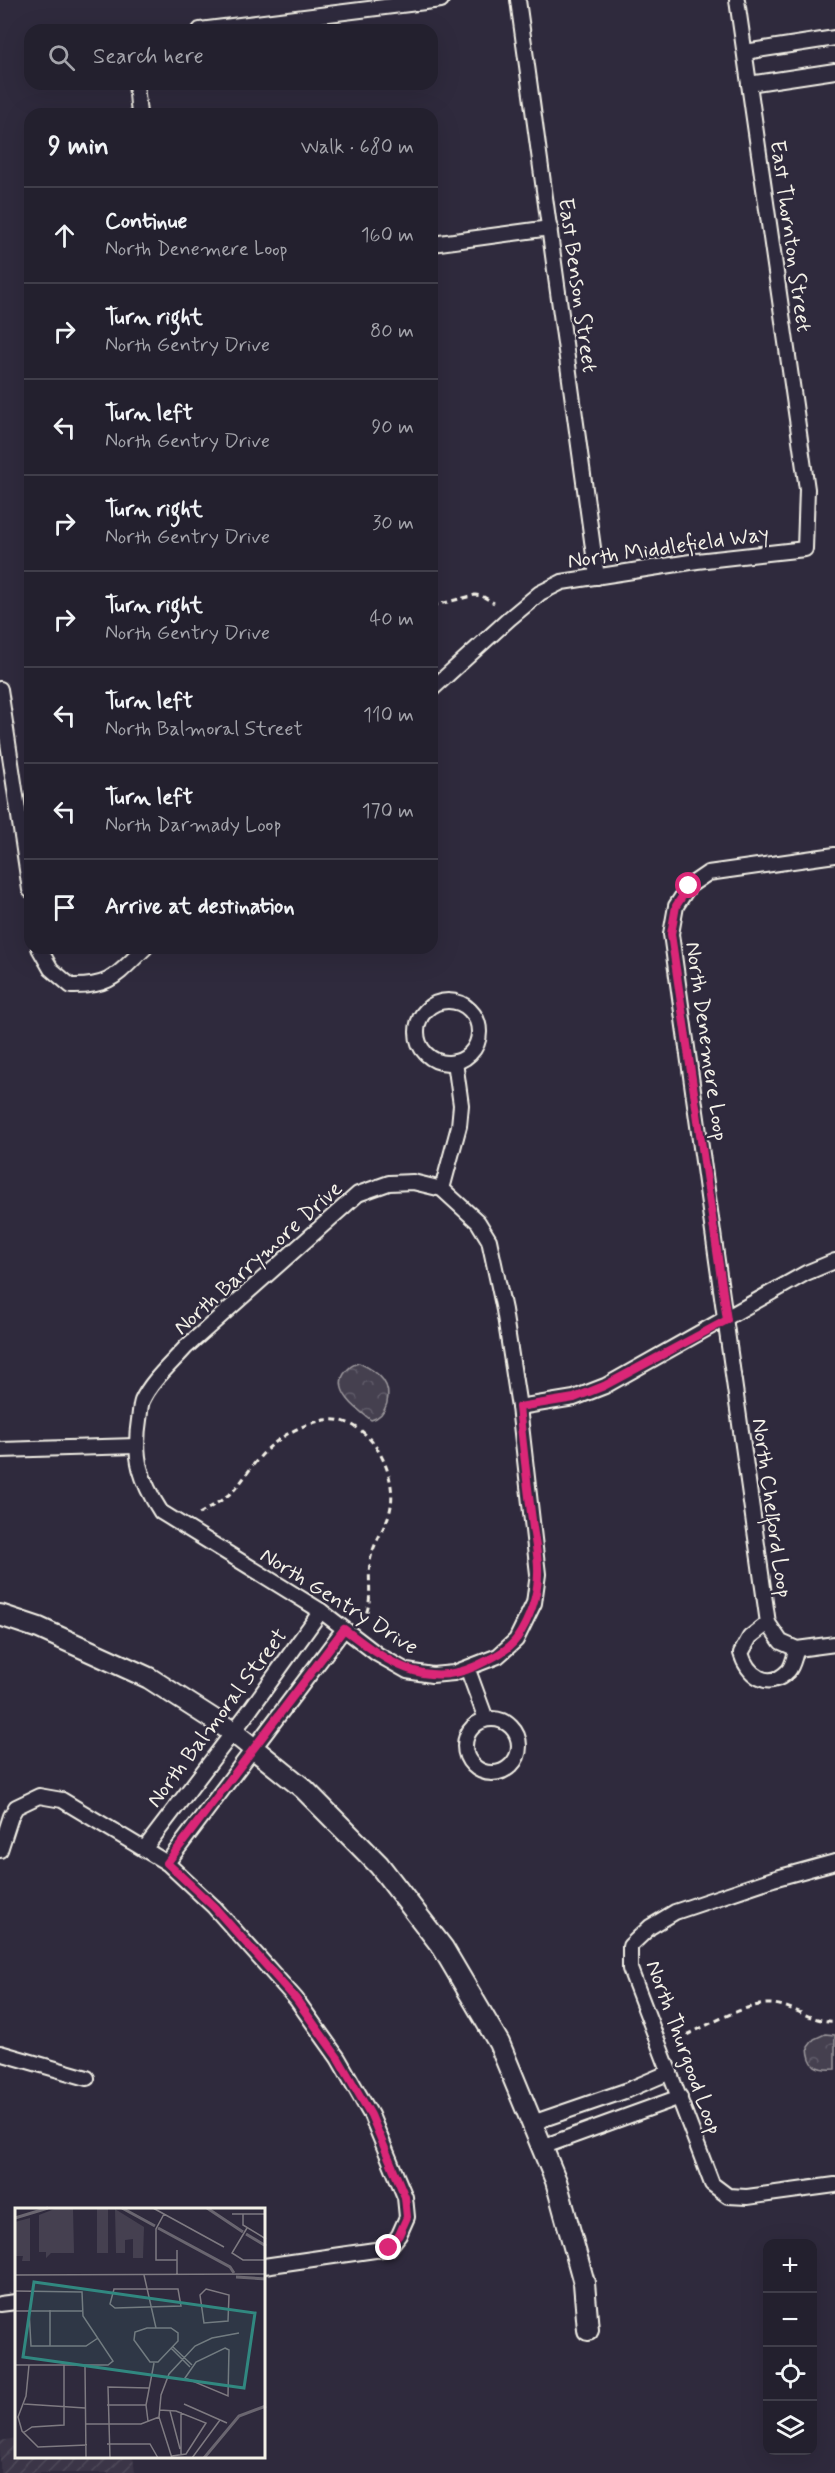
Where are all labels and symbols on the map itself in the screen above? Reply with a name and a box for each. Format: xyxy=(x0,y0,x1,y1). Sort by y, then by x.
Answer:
street label: East Thornton Street xyxy=(763,139,817,334)
street label: East Benson Street xyxy=(551,196,603,374)
street label: North Middlefield Way xyxy=(566,520,771,576)
route start xyxy=(675,872,701,898)
street label: North Denemere Loop xyxy=(678,940,734,1143)
street label: North Barrymore Drive xyxy=(168,1175,349,1342)
street label: North Chelford Loop xyxy=(743,1417,797,1600)
street label: North Gentry Drive xyxy=(255,1542,423,1662)
street label: North Balmoral Street xyxy=(141,1623,294,1814)
street label: North Thurgood Loop xyxy=(638,1957,728,2139)
inset map xyxy=(15,2208,266,2458)
route end xyxy=(375,2234,401,2260)

